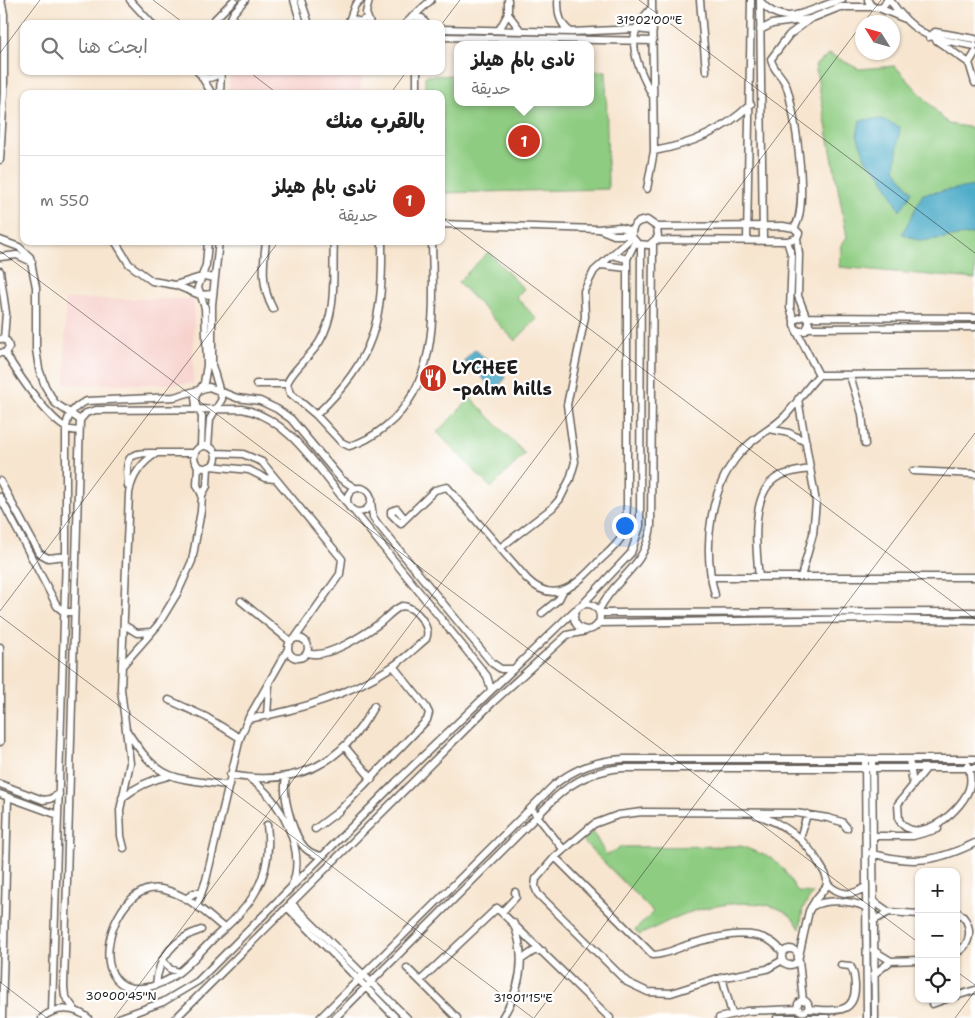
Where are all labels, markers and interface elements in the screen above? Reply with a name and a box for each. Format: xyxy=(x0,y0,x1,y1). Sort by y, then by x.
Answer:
text: 31°02'00"E xyxy=(616,12,682,28)
north arrow xyxy=(855,15,900,60)
search box xyxy=(20,20,445,75)
icon: search xyxy=(38,34,66,62)
text: ابحث هنا xyxy=(78,34,148,59)
popup xyxy=(454,41,594,106)
text: نادى بالم هيلز xyxy=(471,47,577,72)
text: حديقة xyxy=(471,78,511,99)
text: بالقرب منك xyxy=(326,107,425,135)
pin: 1 xyxy=(508,122,540,160)
text: نادى بالم هيلز xyxy=(273,174,378,199)
text: 550 m xyxy=(40,190,89,211)
text: 1 xyxy=(405,190,413,211)
text: حديقة xyxy=(339,205,378,226)
place label: LYCHEE -palm hills xyxy=(452,356,552,401)
restaurant icon: LYCHEE -palm hills xyxy=(418,363,448,393)
your location xyxy=(612,513,638,539)
map controls xyxy=(915,868,960,1003)
button: + xyxy=(915,868,960,913)
button: − xyxy=(915,913,960,958)
button: locate xyxy=(915,958,960,1003)
text: 30°00'45"N xyxy=(85,988,157,1004)
text: 31°01'15"E xyxy=(493,990,553,1006)

